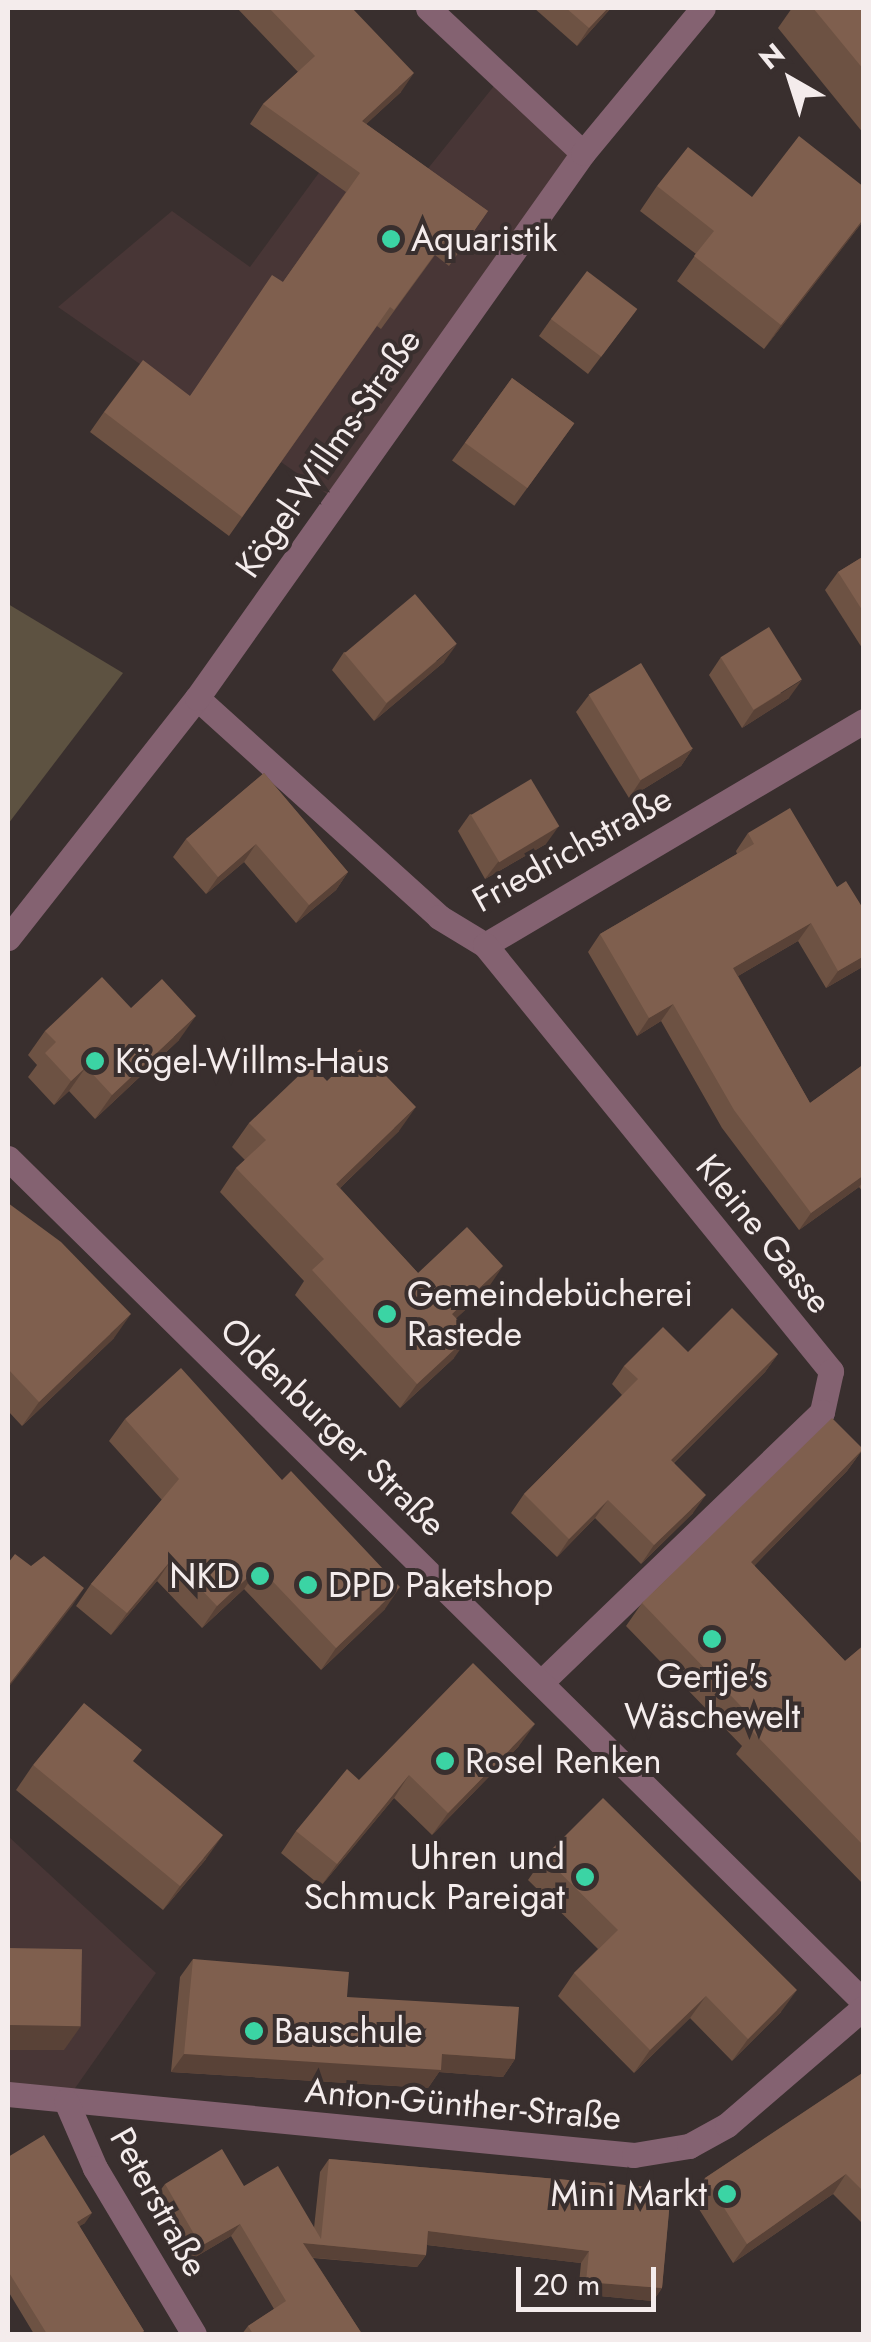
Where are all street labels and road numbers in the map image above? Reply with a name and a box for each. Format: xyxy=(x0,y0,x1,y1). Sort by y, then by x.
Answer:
street label: Kögel-Willms-Straße xyxy=(226,321,430,585)
street label: Friedrichstraße xyxy=(465,777,679,921)
street label: Kleine Gasse xyxy=(687,1146,841,1322)
street label: Oldenburger Straße xyxy=(212,1309,454,1545)
street label: Anton-Günther-Straße xyxy=(303,2069,623,2139)
street label: Peterstraße xyxy=(101,2120,217,2284)

